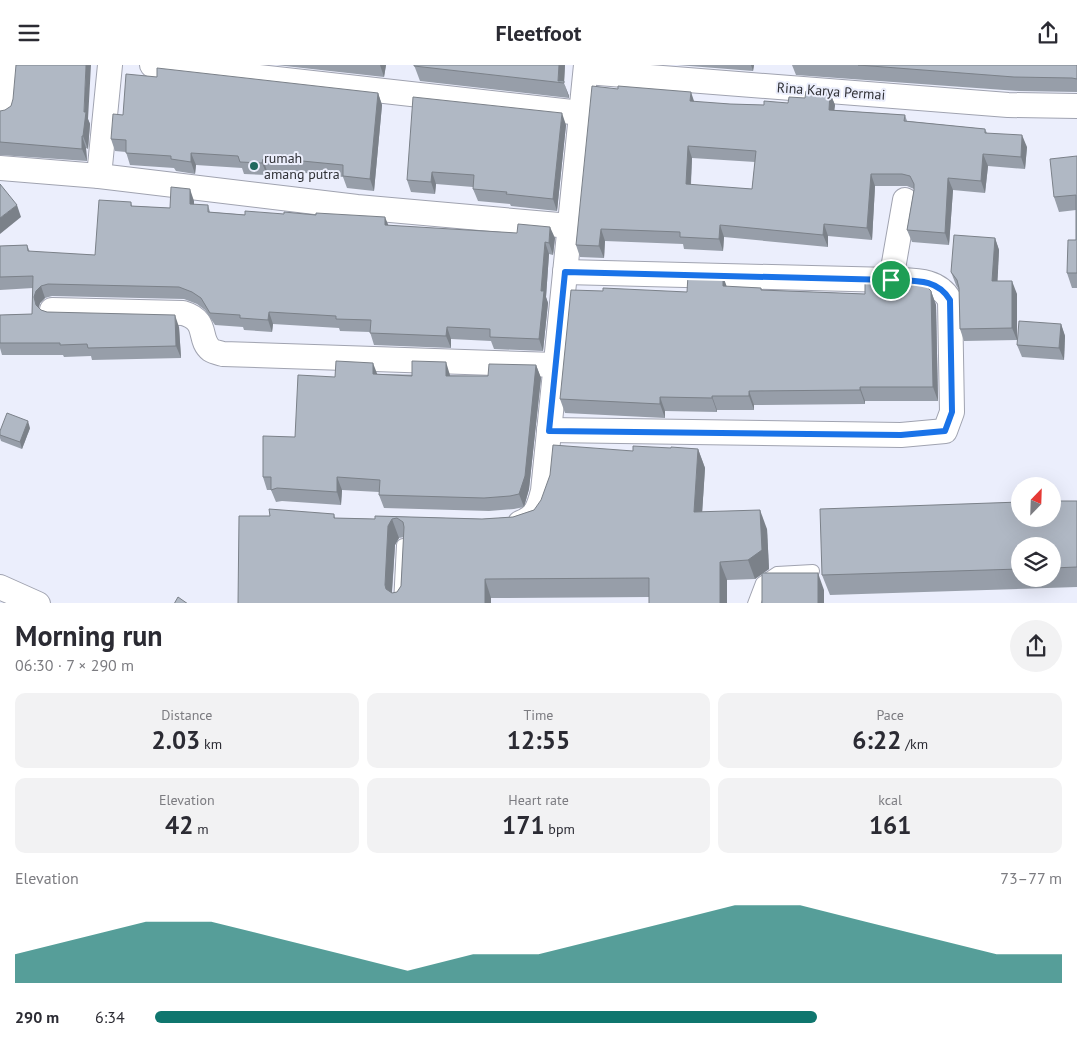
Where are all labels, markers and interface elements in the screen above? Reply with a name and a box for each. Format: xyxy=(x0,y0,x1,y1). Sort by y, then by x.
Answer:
icon: menu xyxy=(15,19,43,47)
text: Fleetfoot xyxy=(496,19,581,47)
icon: share xyxy=(1034,19,1062,47)
street label: Rina Karya Permai xyxy=(776,78,886,104)
place label: rumah amang putra xyxy=(264,149,340,183)
marker: rumah amang putra xyxy=(248,160,260,172)
pin xyxy=(870,259,912,301)
icon: arrive xyxy=(877,266,905,294)
north arrow xyxy=(1011,477,1061,527)
map controls xyxy=(1011,477,1061,587)
button: layers xyxy=(1011,537,1061,587)
text: Morning run xyxy=(15,617,163,654)
button: share xyxy=(1010,620,1062,672)
text: 06:30 · 7 × 290 m xyxy=(15,655,134,675)
text: Distance xyxy=(161,706,212,724)
text: Time xyxy=(523,706,554,724)
text: Pace xyxy=(876,706,904,724)
text: 2.03 xyxy=(152,724,200,756)
text: 12:55 xyxy=(507,724,570,756)
text: 6:22 xyxy=(852,724,901,756)
text: km xyxy=(200,735,222,753)
text: /km xyxy=(901,735,928,753)
text: Elevation xyxy=(159,791,215,809)
text: Heart rate xyxy=(508,791,569,809)
text: kcal xyxy=(878,791,902,809)
text: 42 xyxy=(165,809,193,841)
text: 171 xyxy=(502,809,545,841)
text: 161 xyxy=(869,809,911,841)
text: m xyxy=(193,820,209,838)
text: bpm xyxy=(545,820,575,838)
text: Elevation xyxy=(15,868,79,888)
text: 73–77 m xyxy=(1000,868,1062,888)
text: 290 m xyxy=(15,1007,59,1027)
text: 6:34 xyxy=(95,1007,125,1027)

